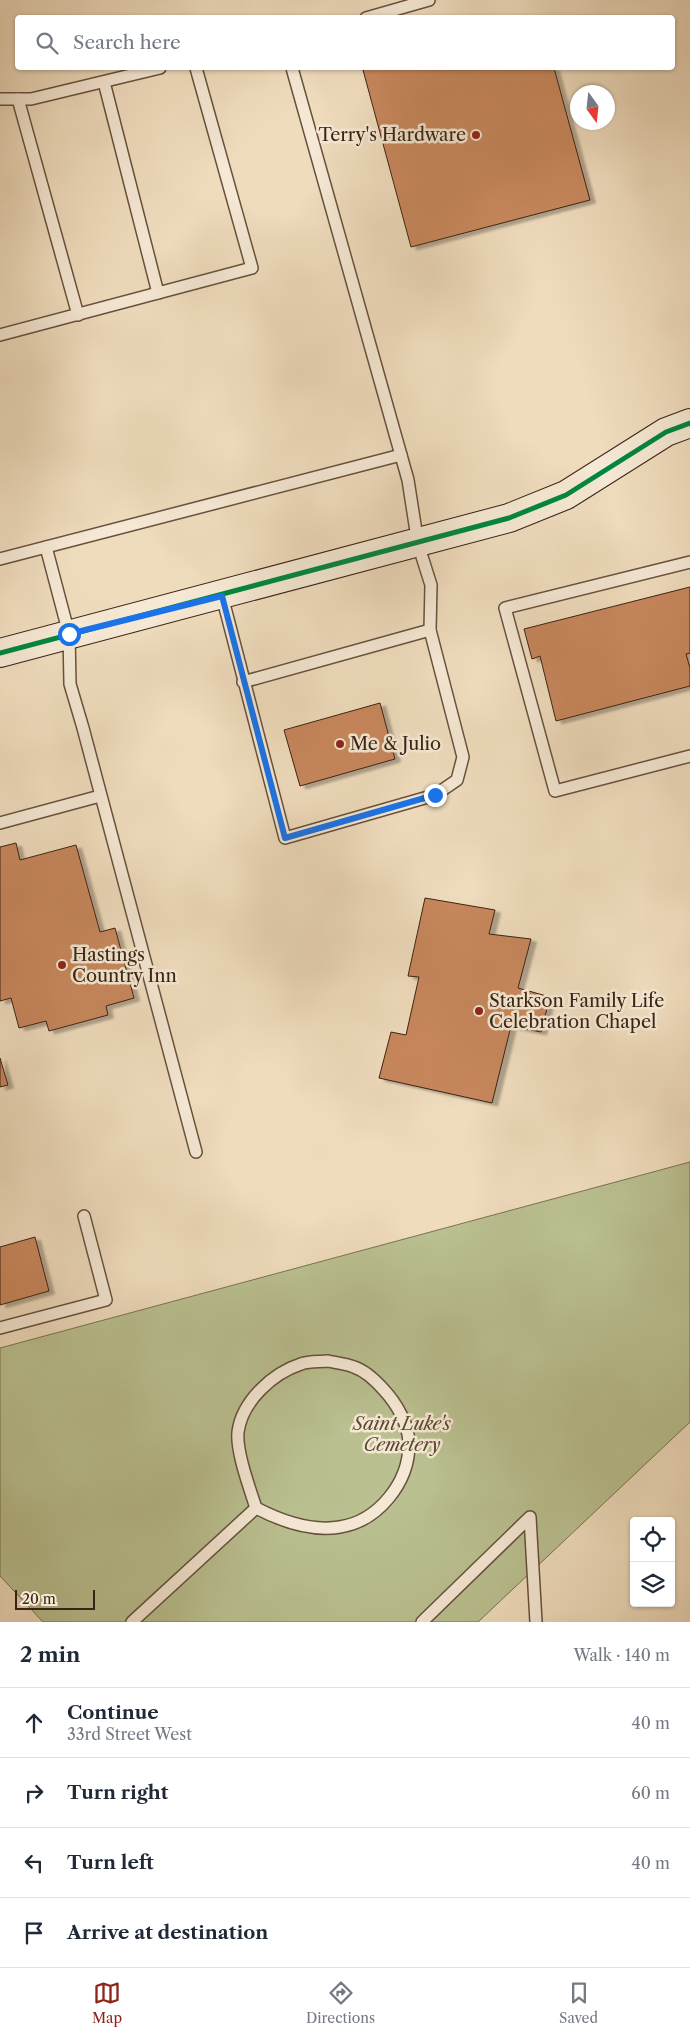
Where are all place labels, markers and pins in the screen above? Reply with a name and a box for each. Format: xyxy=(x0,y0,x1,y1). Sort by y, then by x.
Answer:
place label: Terry's Hardware xyxy=(318,124,466,146)
marker: Terry's Hardware xyxy=(470,129,482,141)
place label: Me & Julio xyxy=(350,733,441,755)
marker: Me & Julio xyxy=(334,738,346,750)
place label: Hastings Country Inn xyxy=(72,944,177,987)
marker: Hastings Country Inn xyxy=(56,959,68,971)
place label: Starkson Family Life Celebration Chapel xyxy=(489,990,664,1033)
marker: Starkson Family Life Celebration Chapel xyxy=(473,1005,485,1017)

